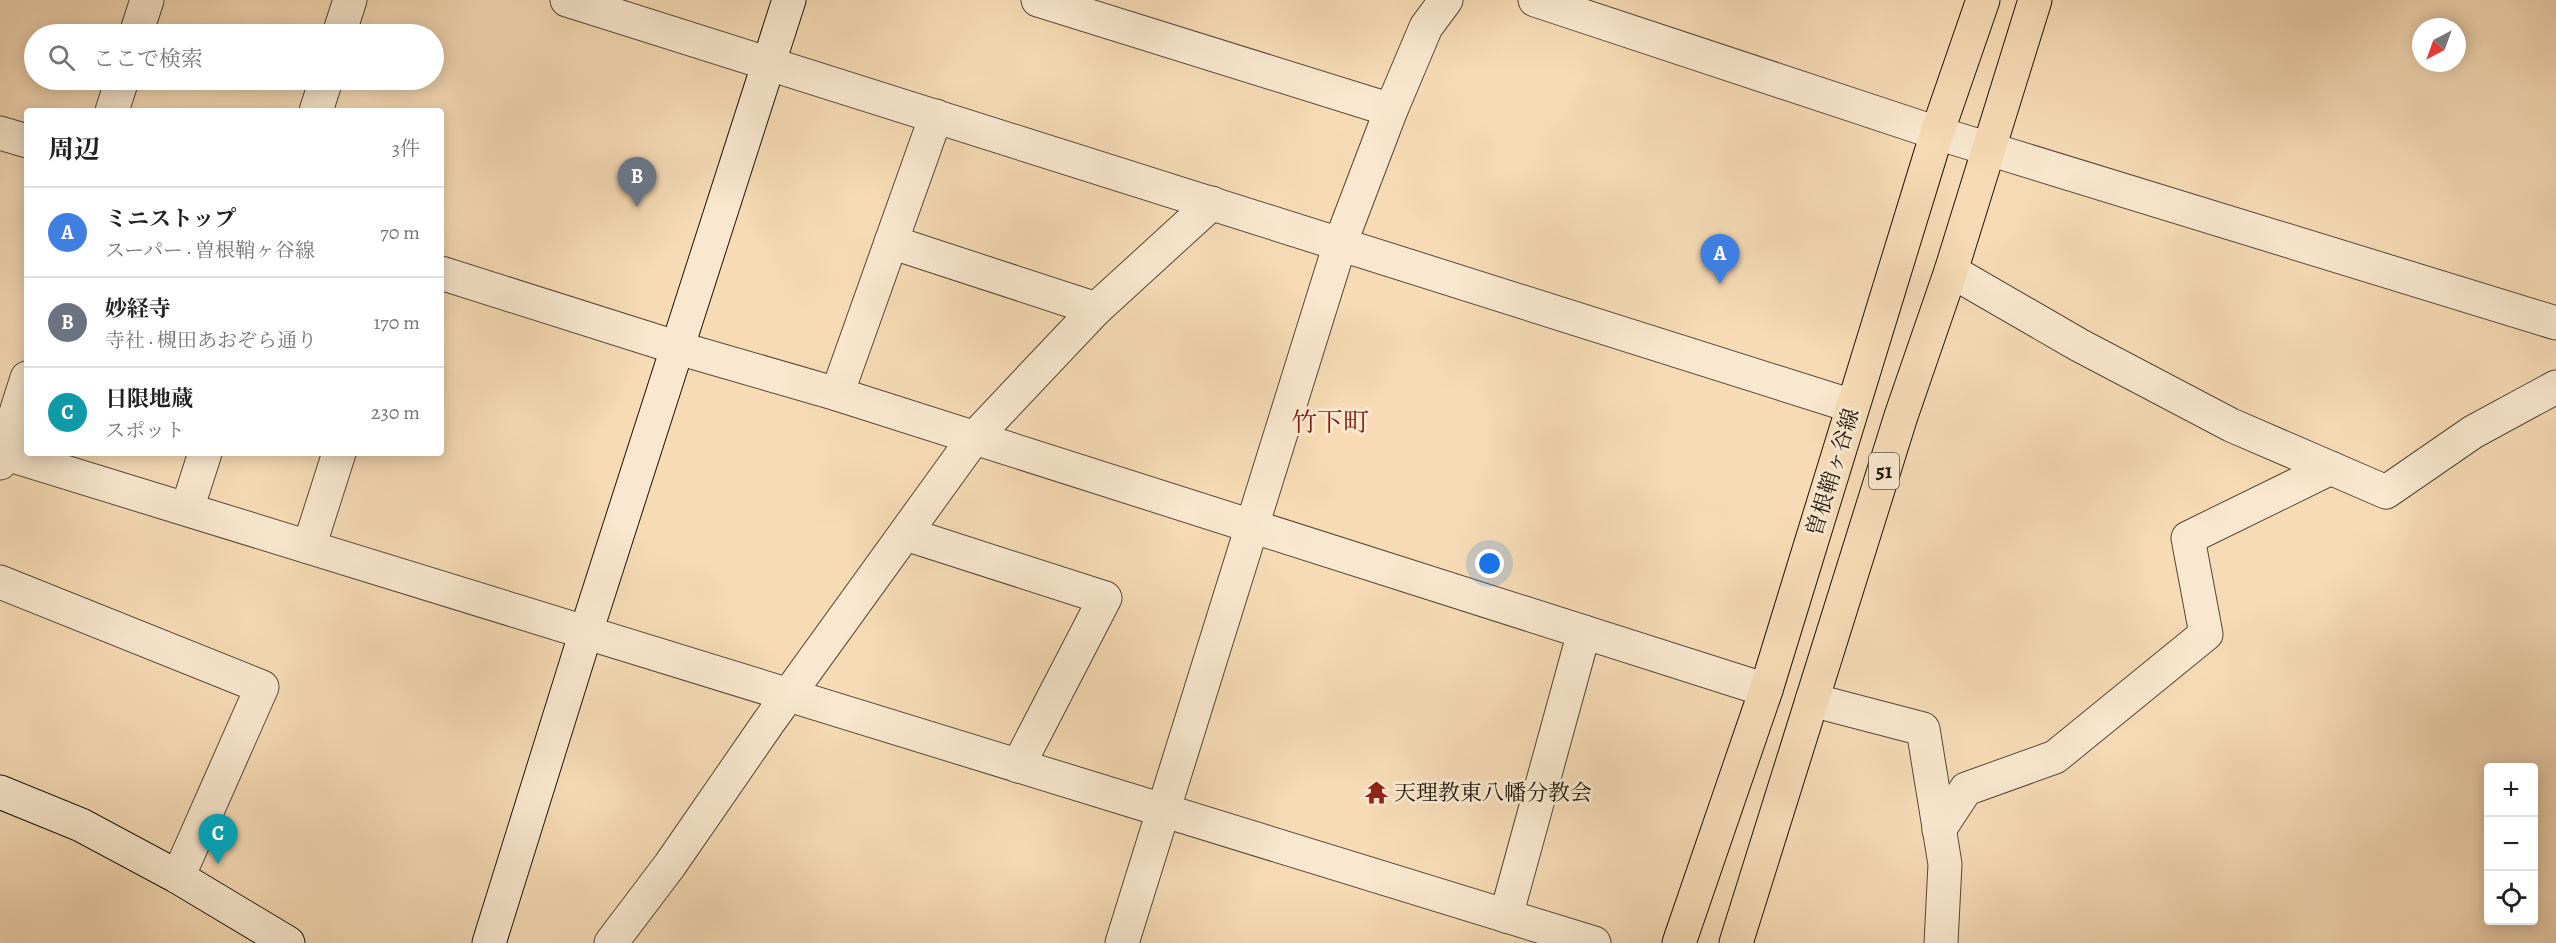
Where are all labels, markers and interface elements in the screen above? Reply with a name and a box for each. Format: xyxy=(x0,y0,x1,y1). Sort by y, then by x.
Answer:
north arrow xyxy=(2412,18,2466,72)
search box xyxy=(24,24,444,90)
icon: search xyxy=(45,41,78,74)
text: ここで検索 xyxy=(93,44,203,74)
text: 周辺 xyxy=(48,132,100,167)
text: 3件 xyxy=(392,135,420,162)
pin: B xyxy=(618,158,656,207)
text: ミニストップ xyxy=(105,204,236,234)
text: A xyxy=(61,219,74,246)
text: 70 m xyxy=(380,219,420,246)
pin: A xyxy=(1700,234,1740,284)
text: スーパー · 曽根鞘ヶ谷線 xyxy=(105,237,315,264)
text: 妙経寺 xyxy=(105,294,171,324)
text: B xyxy=(61,309,74,336)
text: 170 m xyxy=(374,309,420,336)
text: 寺社 · 槻田あおぞら通り xyxy=(105,327,317,354)
text: 日限地蔵 xyxy=(105,384,193,414)
text: C xyxy=(61,399,74,426)
text: 230 m xyxy=(371,399,420,426)
district label: 竹下町 xyxy=(1291,405,1369,440)
street label: 曽根鞘ヶ谷線 xyxy=(1799,405,1867,540)
text: スポット xyxy=(105,417,185,444)
road number: 51 xyxy=(1869,453,1899,489)
your location xyxy=(1475,549,1504,578)
map controls xyxy=(2484,763,2538,925)
button: + xyxy=(2484,763,2538,817)
place label: 天理教東八幡分教会 xyxy=(1394,778,1592,808)
temple icon: 天理教東八幡分教会 xyxy=(1363,779,1389,805)
pin: C xyxy=(198,814,238,864)
button: − xyxy=(2484,817,2538,871)
button: locate xyxy=(2484,871,2538,925)

